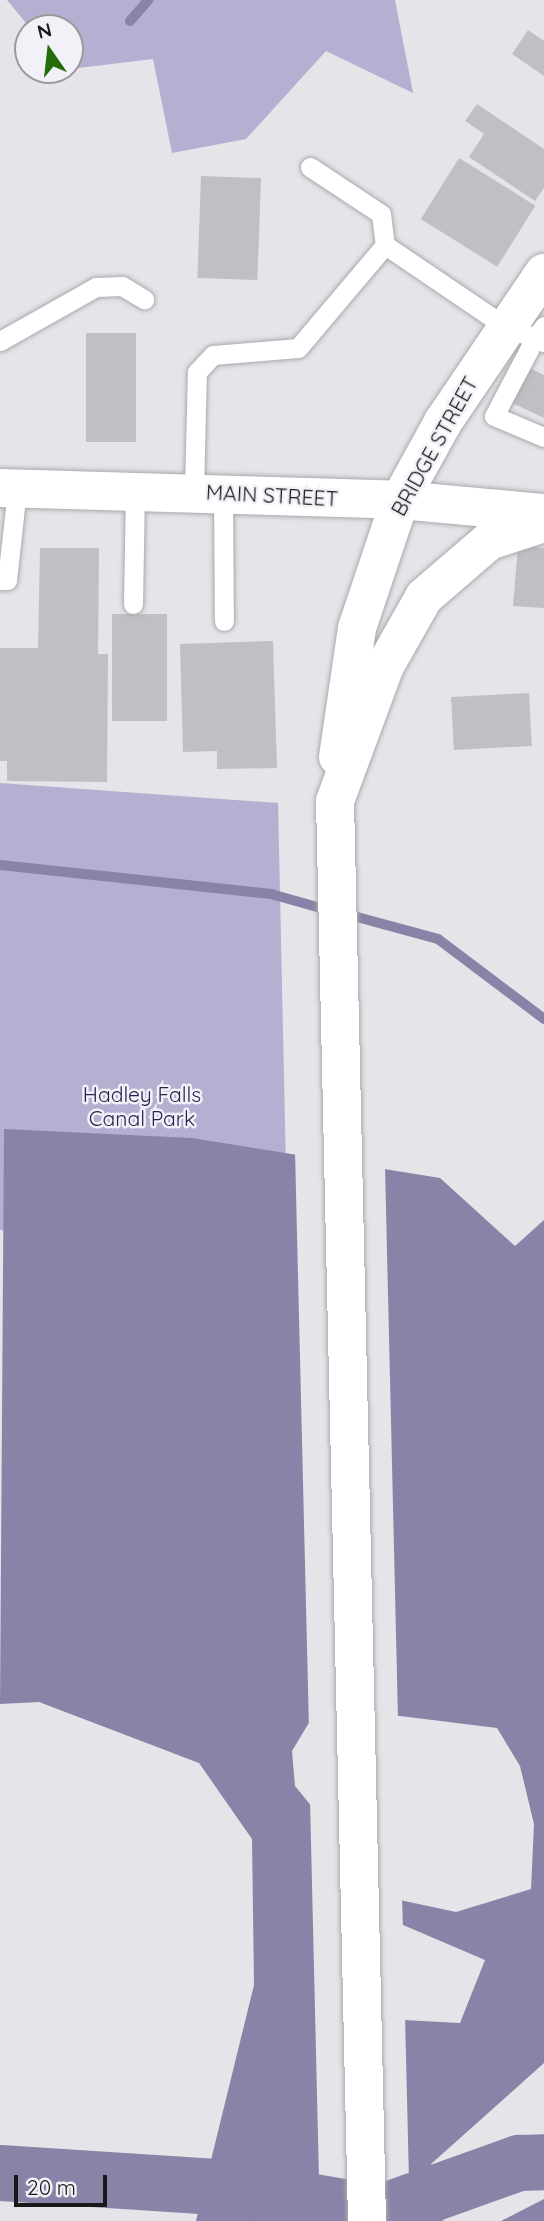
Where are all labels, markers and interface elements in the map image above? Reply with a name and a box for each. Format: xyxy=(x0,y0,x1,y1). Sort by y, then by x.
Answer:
north arrow xyxy=(14,14,84,84)
text: N xyxy=(35,17,54,44)
street label: BRIDGE STREET xyxy=(385,372,483,520)
street label: MAIN STREET xyxy=(205,479,339,511)
park label: Hadley Falls Canal Park xyxy=(83,1081,201,1131)
scale bar xyxy=(18,2162,110,2206)
text: 20 m xyxy=(27,2174,76,2200)

